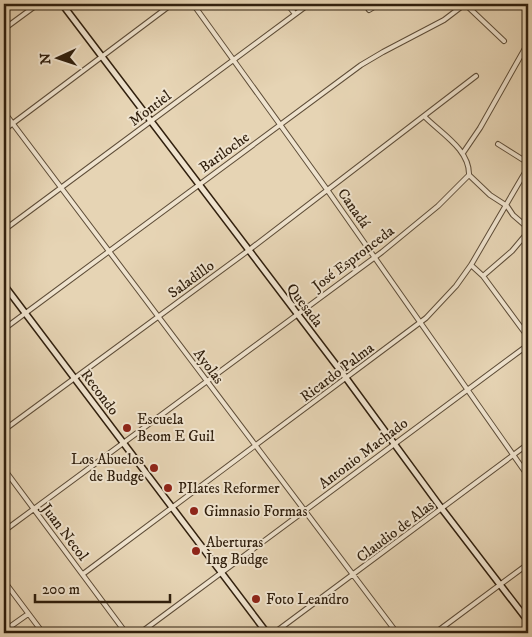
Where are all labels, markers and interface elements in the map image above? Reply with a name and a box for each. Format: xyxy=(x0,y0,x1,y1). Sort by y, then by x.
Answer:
north arrow xyxy=(32,32,82,82)
text: N xyxy=(37,52,55,65)
street label: Montiel xyxy=(125,86,176,130)
street label: Bariloche xyxy=(195,128,253,177)
street label: Canadá xyxy=(333,185,374,232)
street label: José Espronceda xyxy=(307,221,399,297)
street label: Saladillo xyxy=(164,256,218,303)
street label: Quesada xyxy=(282,280,328,331)
street label: Ricardo Palma xyxy=(297,338,378,406)
street label: Ayolas xyxy=(189,345,228,388)
street label: Recondo xyxy=(76,366,123,419)
place label: Escuela Beom E Guil xyxy=(137,410,215,446)
street label: Antonio Machado xyxy=(315,414,412,493)
marker: Escuela Beom E Guil xyxy=(121,422,133,434)
place label: Los Abuelos de Budge xyxy=(71,450,144,486)
marker: Los Abuelos de Budge xyxy=(148,462,160,474)
place label: PIlates Reformer xyxy=(178,479,280,498)
marker: PIlates Reformer xyxy=(162,482,174,494)
street label: Claudio de Alas xyxy=(353,496,438,567)
street label: Juan Necol xyxy=(36,498,93,565)
place label: Gimnasio Formas xyxy=(204,502,307,521)
marker: Gimnasio Formas xyxy=(188,505,200,517)
place label: Aberturas Ing Budge xyxy=(206,533,268,569)
marker: Aberturas Ing Budge xyxy=(190,545,202,557)
scale bar xyxy=(35,572,170,604)
text: 200 m xyxy=(42,580,80,599)
place label: Foto Leandro xyxy=(266,590,349,609)
marker: Foto Leandro xyxy=(250,593,262,605)

